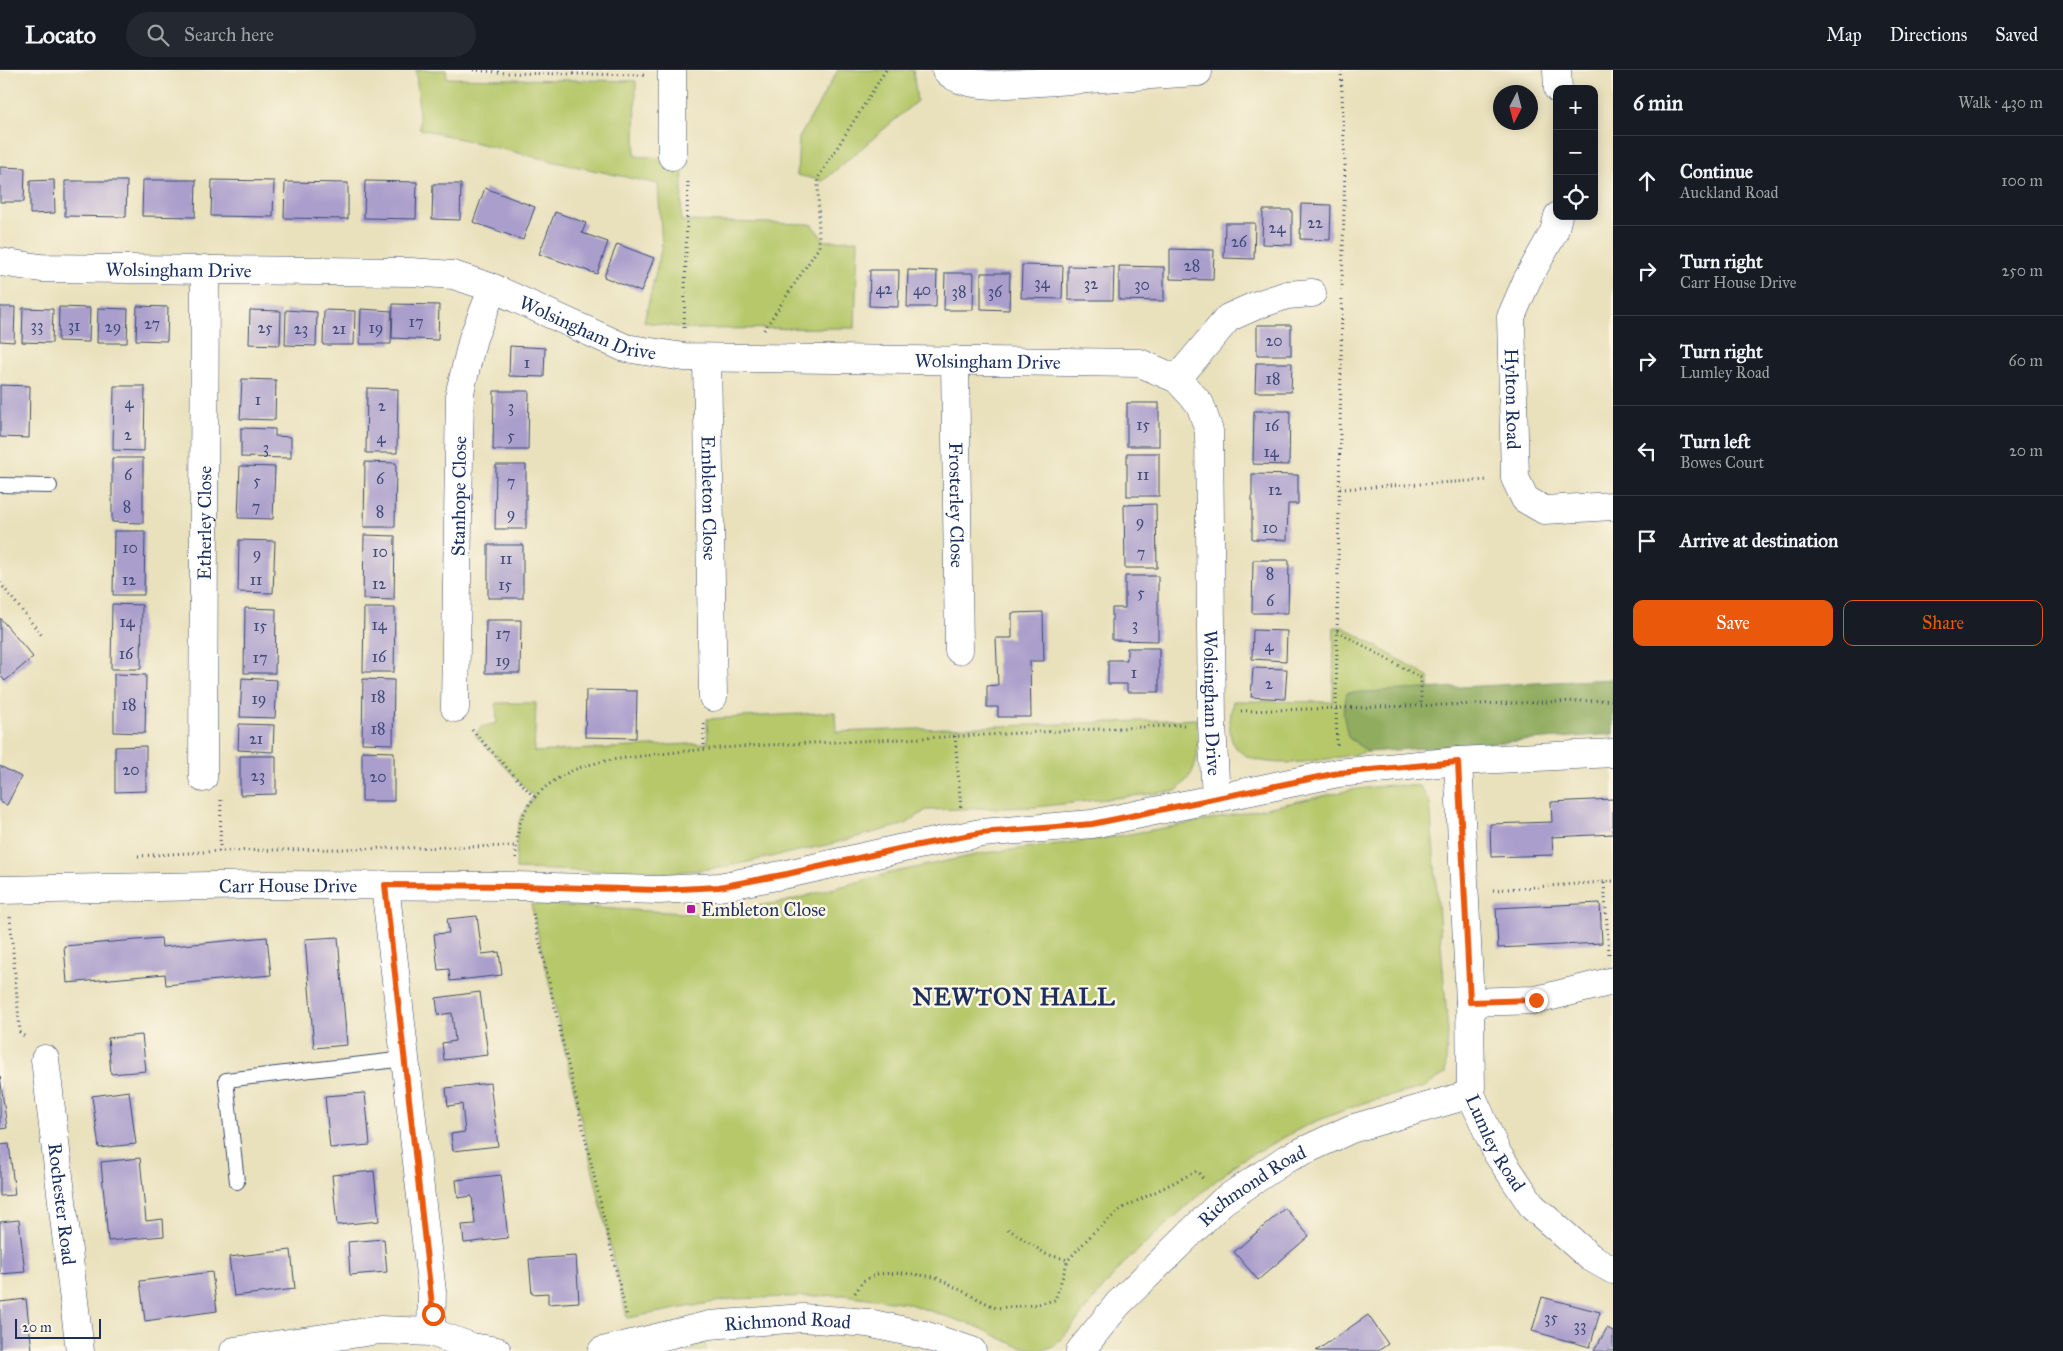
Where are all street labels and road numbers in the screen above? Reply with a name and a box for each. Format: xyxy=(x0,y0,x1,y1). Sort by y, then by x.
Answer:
street label: Wolsingham Drive xyxy=(105,257,252,282)
street label: Wolsingham Drive xyxy=(516,290,658,364)
street label: Hylton Road xyxy=(1500,348,1526,450)
street label: Wolsingham Drive xyxy=(915,349,1061,373)
street label: Embleton Close xyxy=(697,435,722,561)
street label: Stanhope Close xyxy=(446,436,471,556)
street label: Frosterley Close xyxy=(945,442,969,568)
street label: Etherley Close xyxy=(192,466,216,580)
street label: Wolsingham Drive xyxy=(1199,630,1226,777)
street label: Carr House Drive xyxy=(219,873,357,897)
street label: Lumley Road xyxy=(1461,1091,1531,1196)
street label: Richmond Road xyxy=(1193,1140,1310,1231)
street label: Rochester Road xyxy=(44,1142,81,1267)
street label: Richmond Road xyxy=(723,1306,852,1335)

